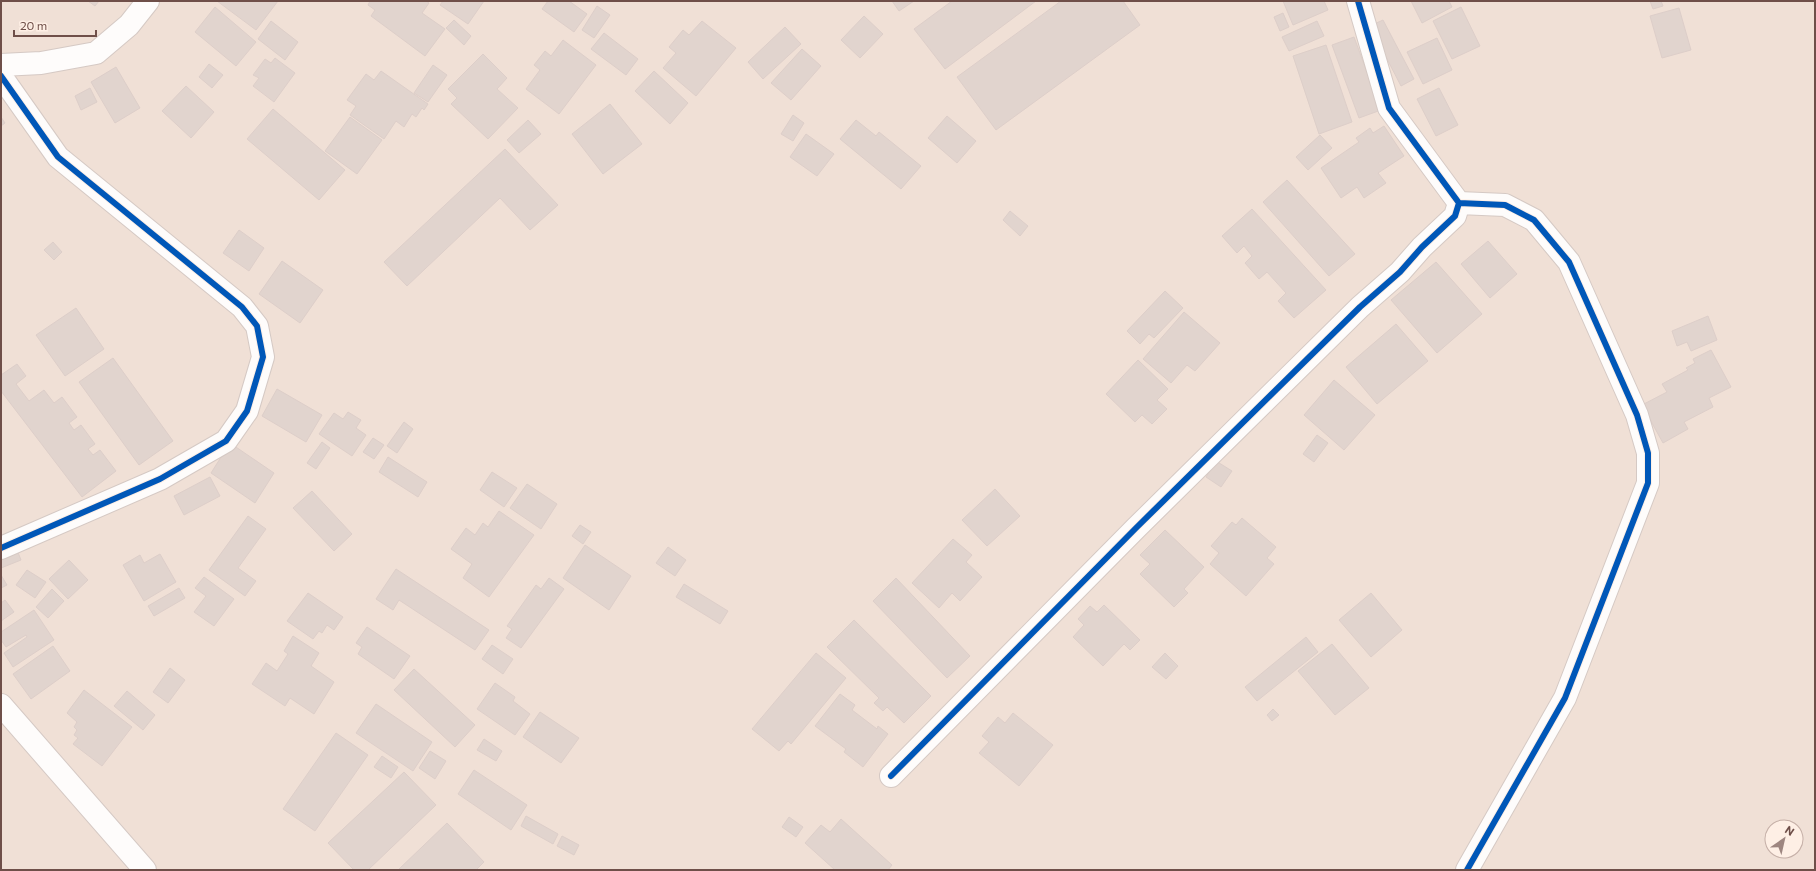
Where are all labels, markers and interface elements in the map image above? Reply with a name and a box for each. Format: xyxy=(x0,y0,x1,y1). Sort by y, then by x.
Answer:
scale bar xyxy=(14,12,96,38)
text: 20 m xyxy=(20,18,47,32)
north arrow xyxy=(1764,819,1804,859)
text: N xyxy=(1783,823,1797,838)

